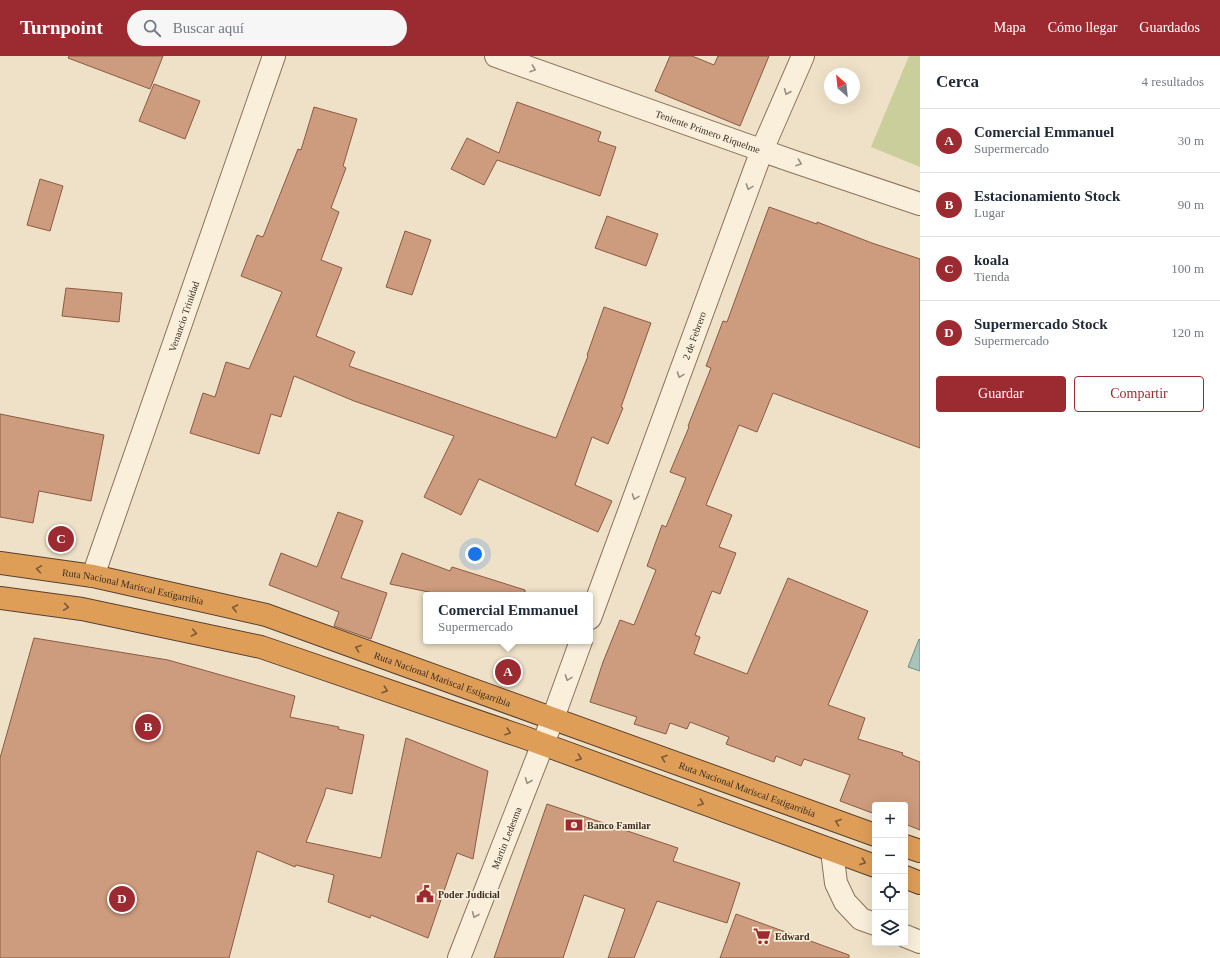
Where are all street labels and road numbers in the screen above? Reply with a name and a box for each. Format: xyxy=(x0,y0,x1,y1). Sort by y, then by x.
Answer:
street label: Teniente Primero Riquelme xyxy=(654,108,762,155)
street label: Venancio Trinidad xyxy=(166,280,201,353)
street label: 2 de Febrero xyxy=(680,310,708,361)
street label: Ruta Nacional Mariscal Estigarribia xyxy=(61,566,205,606)
street label: Ruta Nacional Mariscal Estigarribia xyxy=(373,649,513,709)
street label: Ruta Nacional Mariscal Estigarribia xyxy=(678,759,818,819)
street label: Martin Ledesma xyxy=(489,805,523,871)

